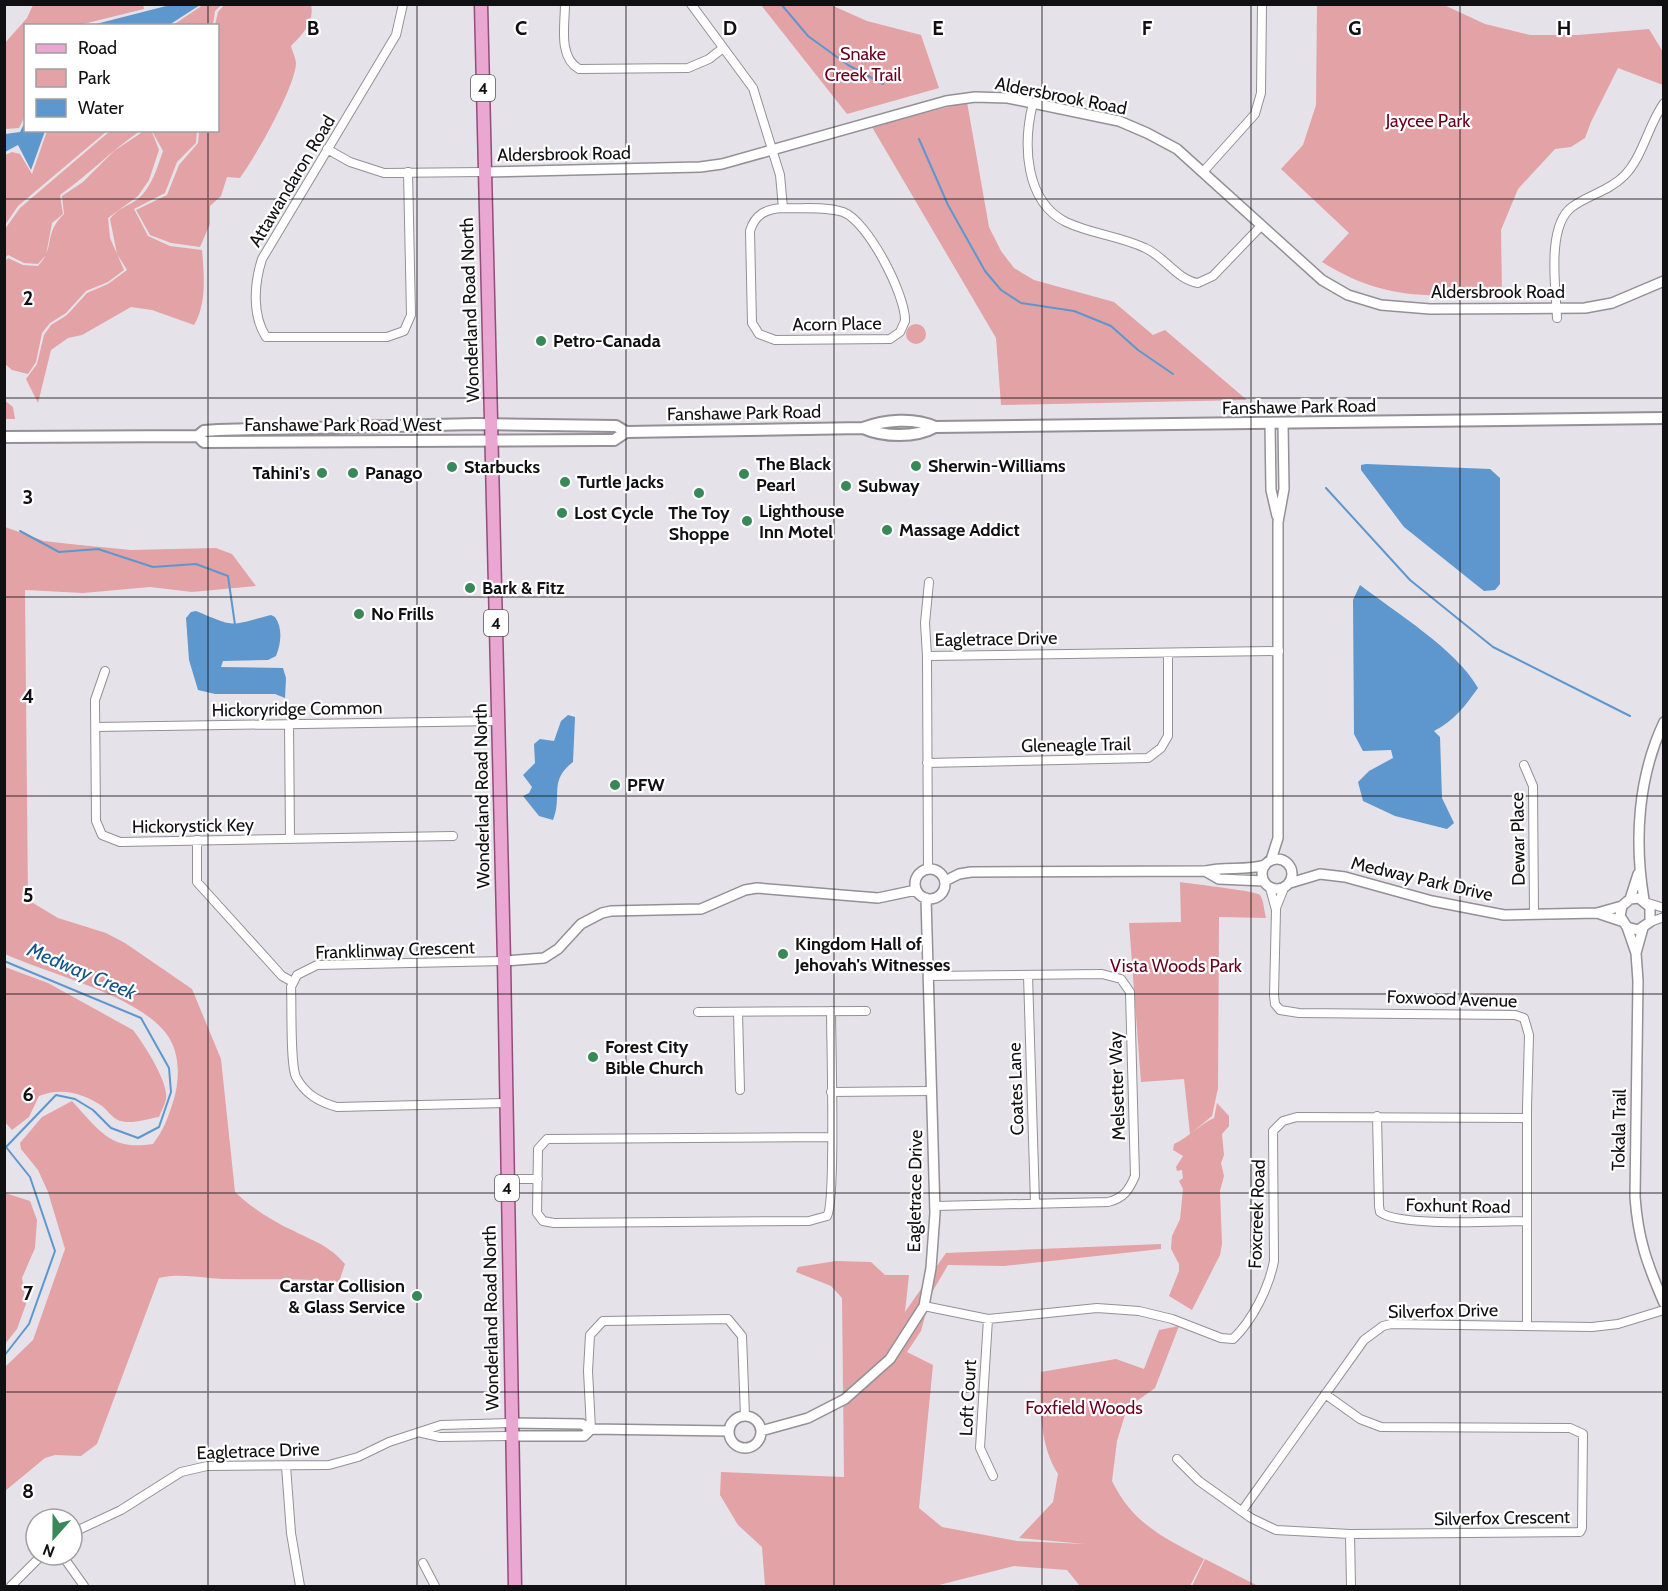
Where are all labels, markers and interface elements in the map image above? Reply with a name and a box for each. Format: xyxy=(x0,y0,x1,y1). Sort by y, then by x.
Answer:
text: B xyxy=(307,16,319,40)
text: C xyxy=(515,16,527,40)
text: D xyxy=(723,16,737,40)
text: E xyxy=(932,16,944,40)
text: F xyxy=(1142,16,1153,40)
text: G xyxy=(1348,16,1362,40)
text: H xyxy=(1557,16,1571,40)
legend xyxy=(24,24,219,132)
text: Road xyxy=(78,37,117,59)
park label: Snake Creek Trail xyxy=(824,43,902,86)
text: Park xyxy=(78,67,111,89)
street label: Aldersbrook Road xyxy=(993,72,1129,120)
road number: 4 xyxy=(471,75,495,101)
text: Water xyxy=(78,97,124,119)
park label: Jaycee Park xyxy=(1385,110,1471,132)
street label: Attawandaron Road xyxy=(244,111,340,251)
street label: Aldersbrook Road xyxy=(497,142,631,166)
street label: Wonderland Road North xyxy=(456,217,484,403)
street label: Aldersbrook Road xyxy=(1431,281,1565,303)
text: 2 xyxy=(23,286,33,310)
street label: Acorn Place xyxy=(792,312,882,336)
place label: Petro-Canada xyxy=(553,330,661,352)
marker: Petro-Canada xyxy=(534,334,548,348)
street label: Fanshawe Park Road xyxy=(1222,395,1376,419)
street label: Fanshawe Park Road xyxy=(667,401,821,425)
street label: Fanshawe Park Road West xyxy=(244,414,442,436)
place label: The Black Pearl xyxy=(756,453,831,496)
place label: Sherwin-Williams xyxy=(928,455,1066,477)
place label: Starbucks xyxy=(464,456,540,478)
marker: Sherwin-Williams xyxy=(909,459,923,473)
marker: Starbucks xyxy=(445,460,459,474)
place label: Tahini's xyxy=(252,462,310,484)
place label: Panago xyxy=(365,462,423,484)
marker: Tahini's xyxy=(315,466,329,480)
marker: Panago xyxy=(346,466,360,480)
marker: The Black Pearl xyxy=(737,467,751,481)
place label: Turtle Jacks xyxy=(577,471,664,493)
marker: Turtle Jacks xyxy=(558,475,572,489)
place label: Subway xyxy=(858,475,920,497)
marker: Subway xyxy=(839,479,853,493)
text: 3 xyxy=(23,485,33,509)
marker: The Toy Shoppe xyxy=(692,486,706,500)
place label: Lighthouse Inn Motel xyxy=(759,500,844,543)
place label: Lost Cycle xyxy=(574,502,654,524)
place label: The Toy Shoppe xyxy=(668,502,730,545)
marker: Lost Cycle xyxy=(555,506,569,520)
marker: Lighthouse Inn Motel xyxy=(740,514,754,528)
place label: Massage Addict xyxy=(899,519,1020,541)
marker: Massage Addict xyxy=(880,523,894,537)
place label: Bark & Fitz xyxy=(482,577,565,599)
marker: Bark & Fitz xyxy=(463,581,477,595)
place label: No Frills xyxy=(371,603,434,625)
marker: No Frills xyxy=(352,607,366,621)
road number: 4 xyxy=(484,610,508,636)
street label: Eagletrace Drive xyxy=(934,627,1058,651)
text: 4 xyxy=(22,684,34,708)
street label: Hickoryridge Common xyxy=(211,697,383,721)
street label: Wonderland Road North xyxy=(469,703,495,889)
street label: Gleneagle Trail xyxy=(1021,733,1132,757)
place label: PFW xyxy=(627,774,665,796)
marker: PFW xyxy=(608,778,622,792)
street label: Dewar Place xyxy=(1506,792,1530,886)
street label: Hickorystick Key xyxy=(132,814,254,838)
street label: Medway Park Drive xyxy=(1349,852,1495,906)
text: 5 xyxy=(23,883,33,907)
place label: Kingdom Hall of Jehovah's Witnesses xyxy=(794,933,951,976)
street label: Franklinway Crescent xyxy=(315,936,475,964)
water label: Medway Creek xyxy=(23,937,141,1005)
marker: Kingdom Hall of Jehovah's Witnesses xyxy=(776,947,790,961)
park label: Vista Woods Park xyxy=(1110,955,1243,977)
street label: Foxwood Avenue xyxy=(1386,986,1518,1012)
street label: Melsetter Way xyxy=(1104,1031,1130,1141)
place label: Forest City Bible Church xyxy=(605,1036,703,1079)
street label: Coates Lane xyxy=(1003,1042,1029,1136)
marker: Forest City Bible Church xyxy=(586,1050,600,1064)
text: 6 xyxy=(22,1082,34,1106)
street label: Tokala Trail xyxy=(1607,1088,1631,1171)
street label: Eagletrace Drive xyxy=(903,1129,927,1253)
street label: Foxcreek Road xyxy=(1244,1159,1270,1269)
road number: 4 xyxy=(495,1175,519,1201)
street label: Foxhunt Road xyxy=(1405,1194,1511,1218)
street label: Wonderland Road North xyxy=(478,1225,504,1411)
place label: Carstar Collision & Glass Service xyxy=(279,1275,405,1318)
text: 7 xyxy=(23,1281,34,1305)
marker: Carstar Collision & Glass Service xyxy=(410,1289,424,1303)
street label: Silverfox Drive xyxy=(1388,1299,1498,1323)
street label: Loft Court xyxy=(955,1359,981,1437)
park label: Foxfield Woods xyxy=(1025,1397,1143,1419)
street label: Eagletrace Drive xyxy=(196,1438,320,1464)
text: 8 xyxy=(22,1479,34,1503)
street label: Silverfox Crescent xyxy=(1434,1506,1570,1530)
north arrow xyxy=(24,1507,84,1567)
text: N xyxy=(40,1540,57,1561)

